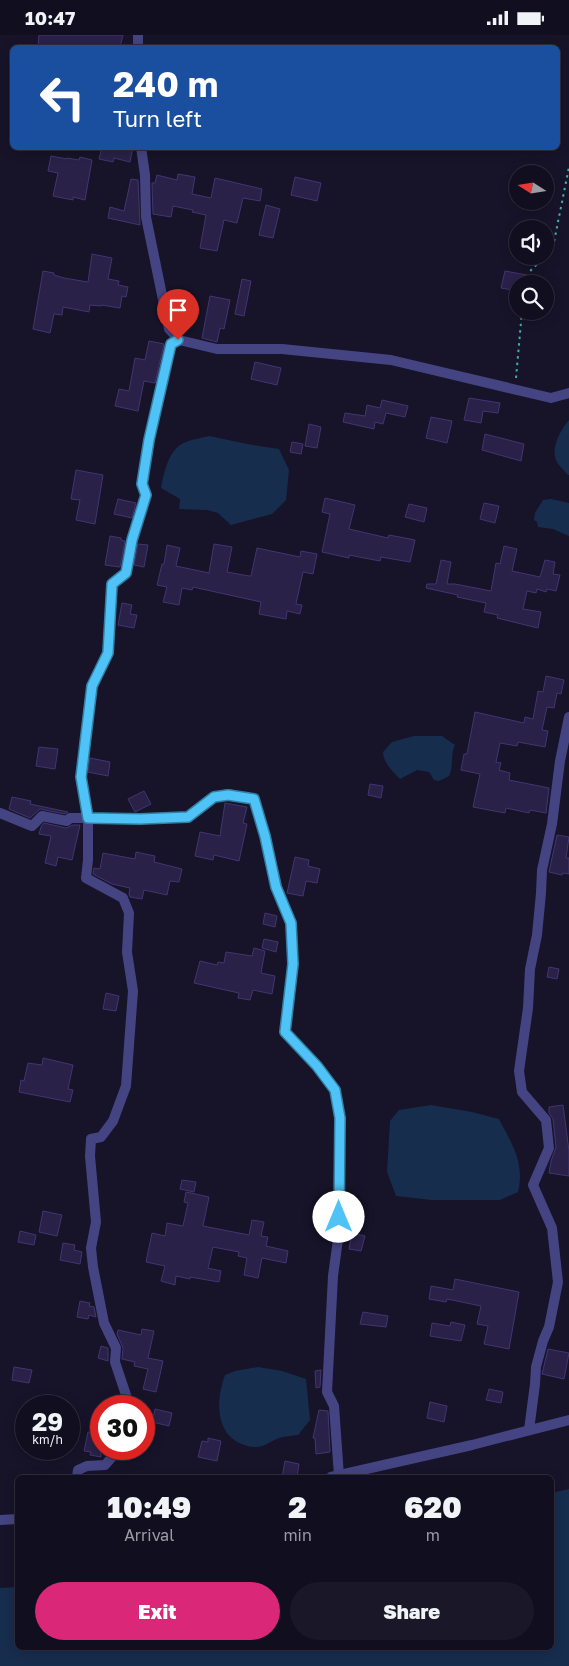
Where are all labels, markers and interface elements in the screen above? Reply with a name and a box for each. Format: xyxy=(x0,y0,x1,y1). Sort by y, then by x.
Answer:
text: 10:47 xyxy=(25,6,75,29)
text: 240 m xyxy=(113,63,218,105)
icon: left xyxy=(30,65,95,130)
text: Turn left xyxy=(113,105,202,132)
north arrow xyxy=(509,165,554,210)
map controls xyxy=(509,165,554,320)
button: sound xyxy=(509,220,554,265)
button: search xyxy=(509,275,554,320)
pin xyxy=(157,289,199,340)
icon: arrive xyxy=(164,296,192,324)
position arrow xyxy=(312,1190,364,1242)
speed limit sign: 30 xyxy=(90,1395,155,1460)
text: 29 xyxy=(32,1406,63,1437)
text: km/h xyxy=(32,1432,63,1447)
text: 10:49 xyxy=(107,1489,191,1525)
text: 2 xyxy=(288,1489,307,1525)
text: 620 xyxy=(404,1489,462,1525)
text: Arrival xyxy=(124,1525,174,1545)
text: min xyxy=(283,1525,312,1545)
text: m xyxy=(426,1525,440,1545)
button: Exit xyxy=(35,1582,280,1640)
button: Share xyxy=(290,1582,534,1640)

